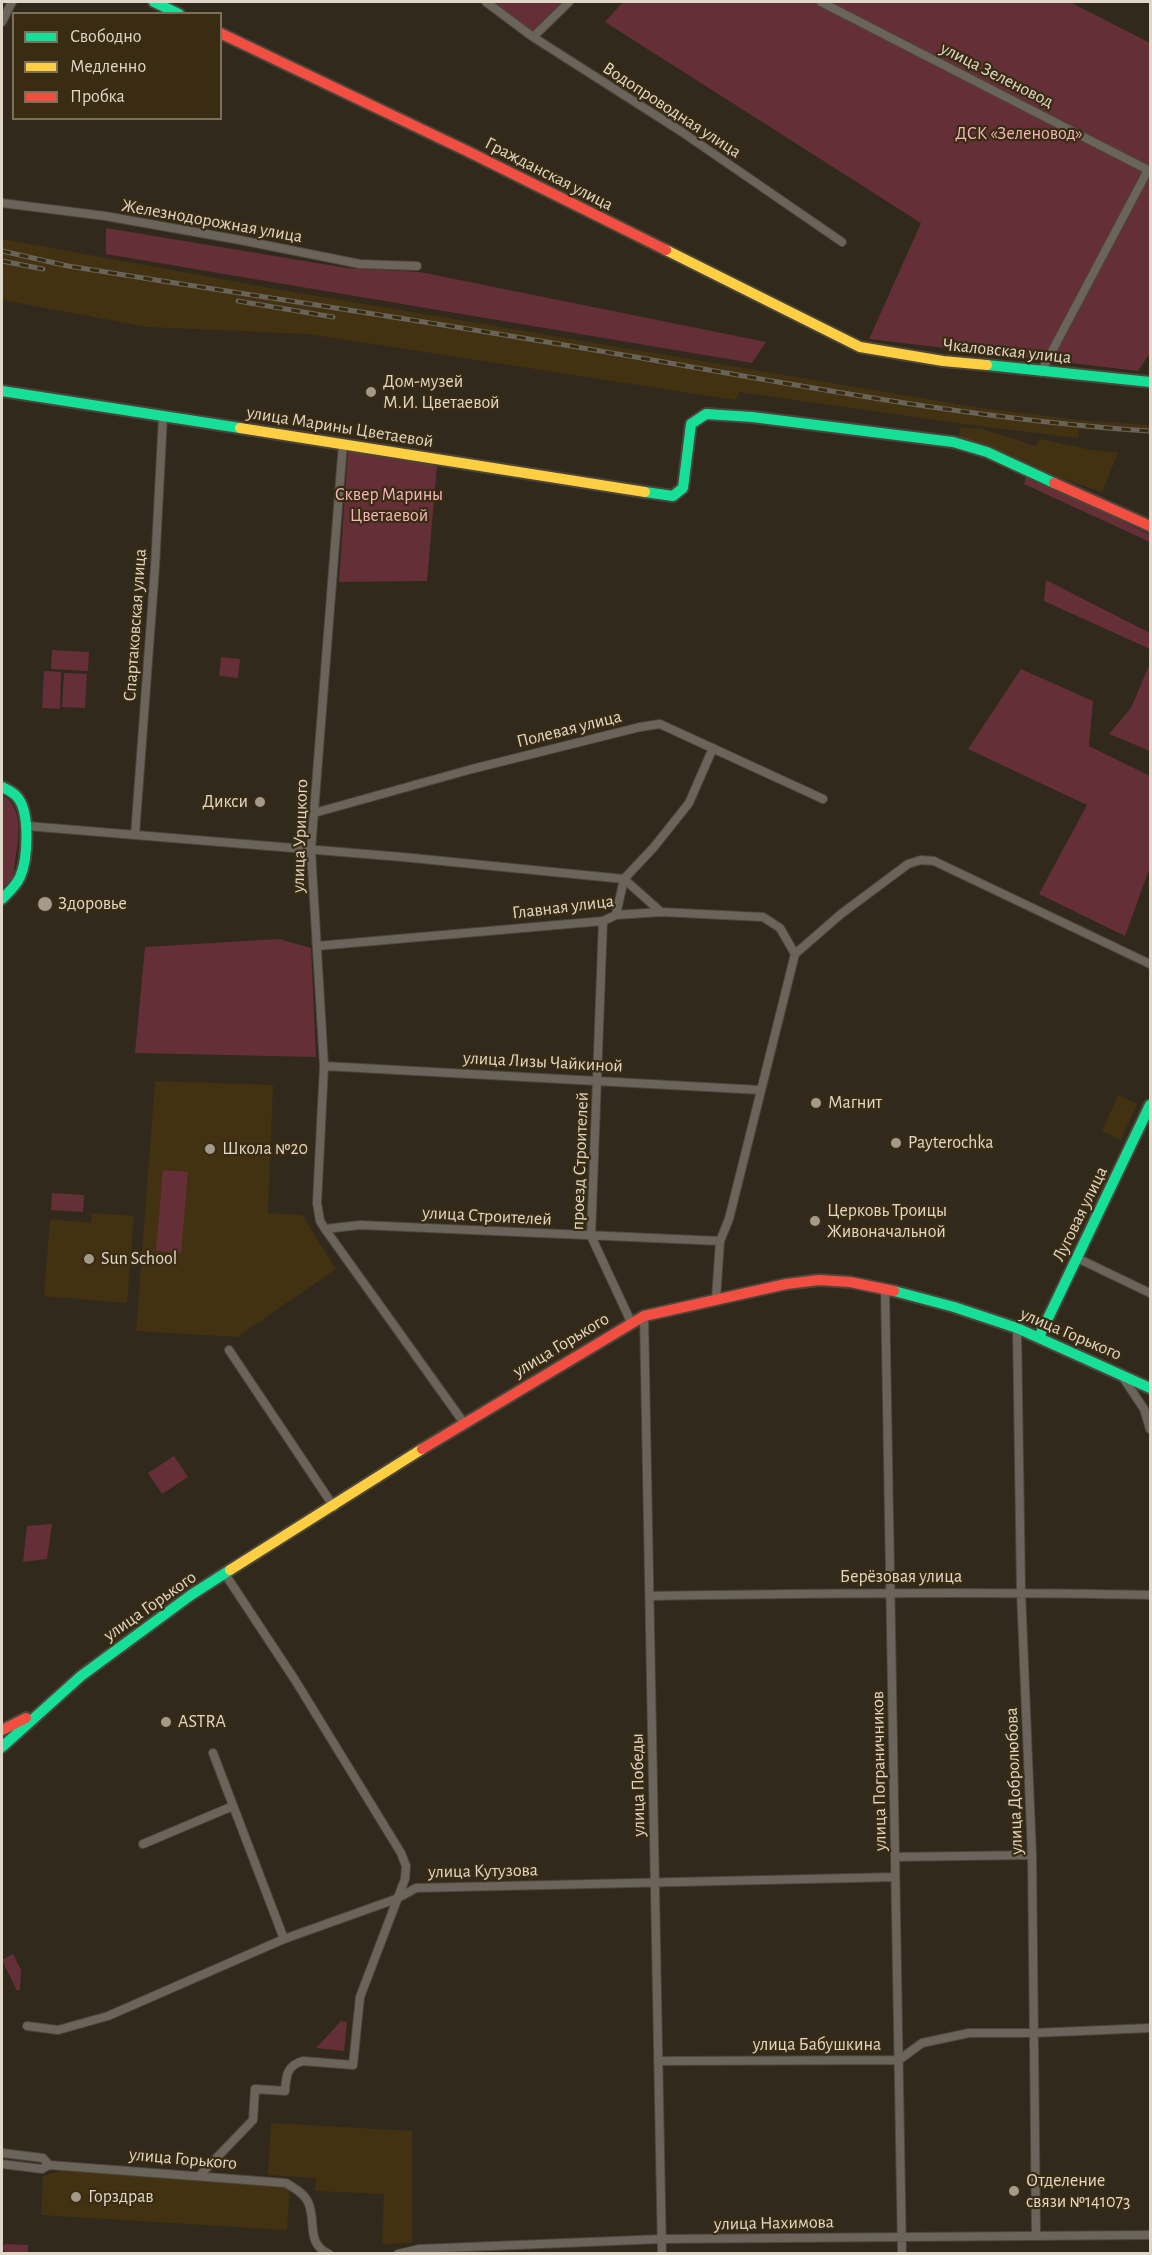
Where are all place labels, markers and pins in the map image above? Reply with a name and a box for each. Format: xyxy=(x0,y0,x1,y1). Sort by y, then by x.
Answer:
place label: Дом-музей М.И. Цветаевой xyxy=(383,371,500,413)
marker: Дом-музей М.И. Цветаевой xyxy=(364,385,378,399)
place label: Дикси xyxy=(203,791,248,813)
marker: Дикси xyxy=(253,795,267,809)
place label: Здоровье xyxy=(58,893,127,915)
marker: Здоровье xyxy=(36,895,54,913)
place label: Магнит xyxy=(828,1092,882,1114)
marker: Магнит xyxy=(809,1096,823,1110)
place label: Payterochka xyxy=(908,1132,994,1154)
marker: Payterochka xyxy=(889,1136,903,1150)
place label: Школа №20 xyxy=(222,1138,308,1160)
marker: Школа №20 xyxy=(203,1142,217,1156)
place label: Церковь Троицы Живоначальной xyxy=(827,1200,947,1242)
marker: Церковь Троицы Живоначальной xyxy=(808,1214,822,1228)
place label: Sun School xyxy=(101,1248,177,1270)
marker: Sun School xyxy=(82,1252,96,1266)
place label: ASTRA xyxy=(178,1711,226,1733)
marker: ASTRA xyxy=(159,1715,173,1729)
place label: Отделение связи №141073 xyxy=(1026,2170,1130,2212)
marker: Отделение связи №141073 xyxy=(1007,2184,1021,2198)
place label: Горздрав xyxy=(88,2186,154,2208)
marker: Горздрав xyxy=(69,2190,83,2204)

